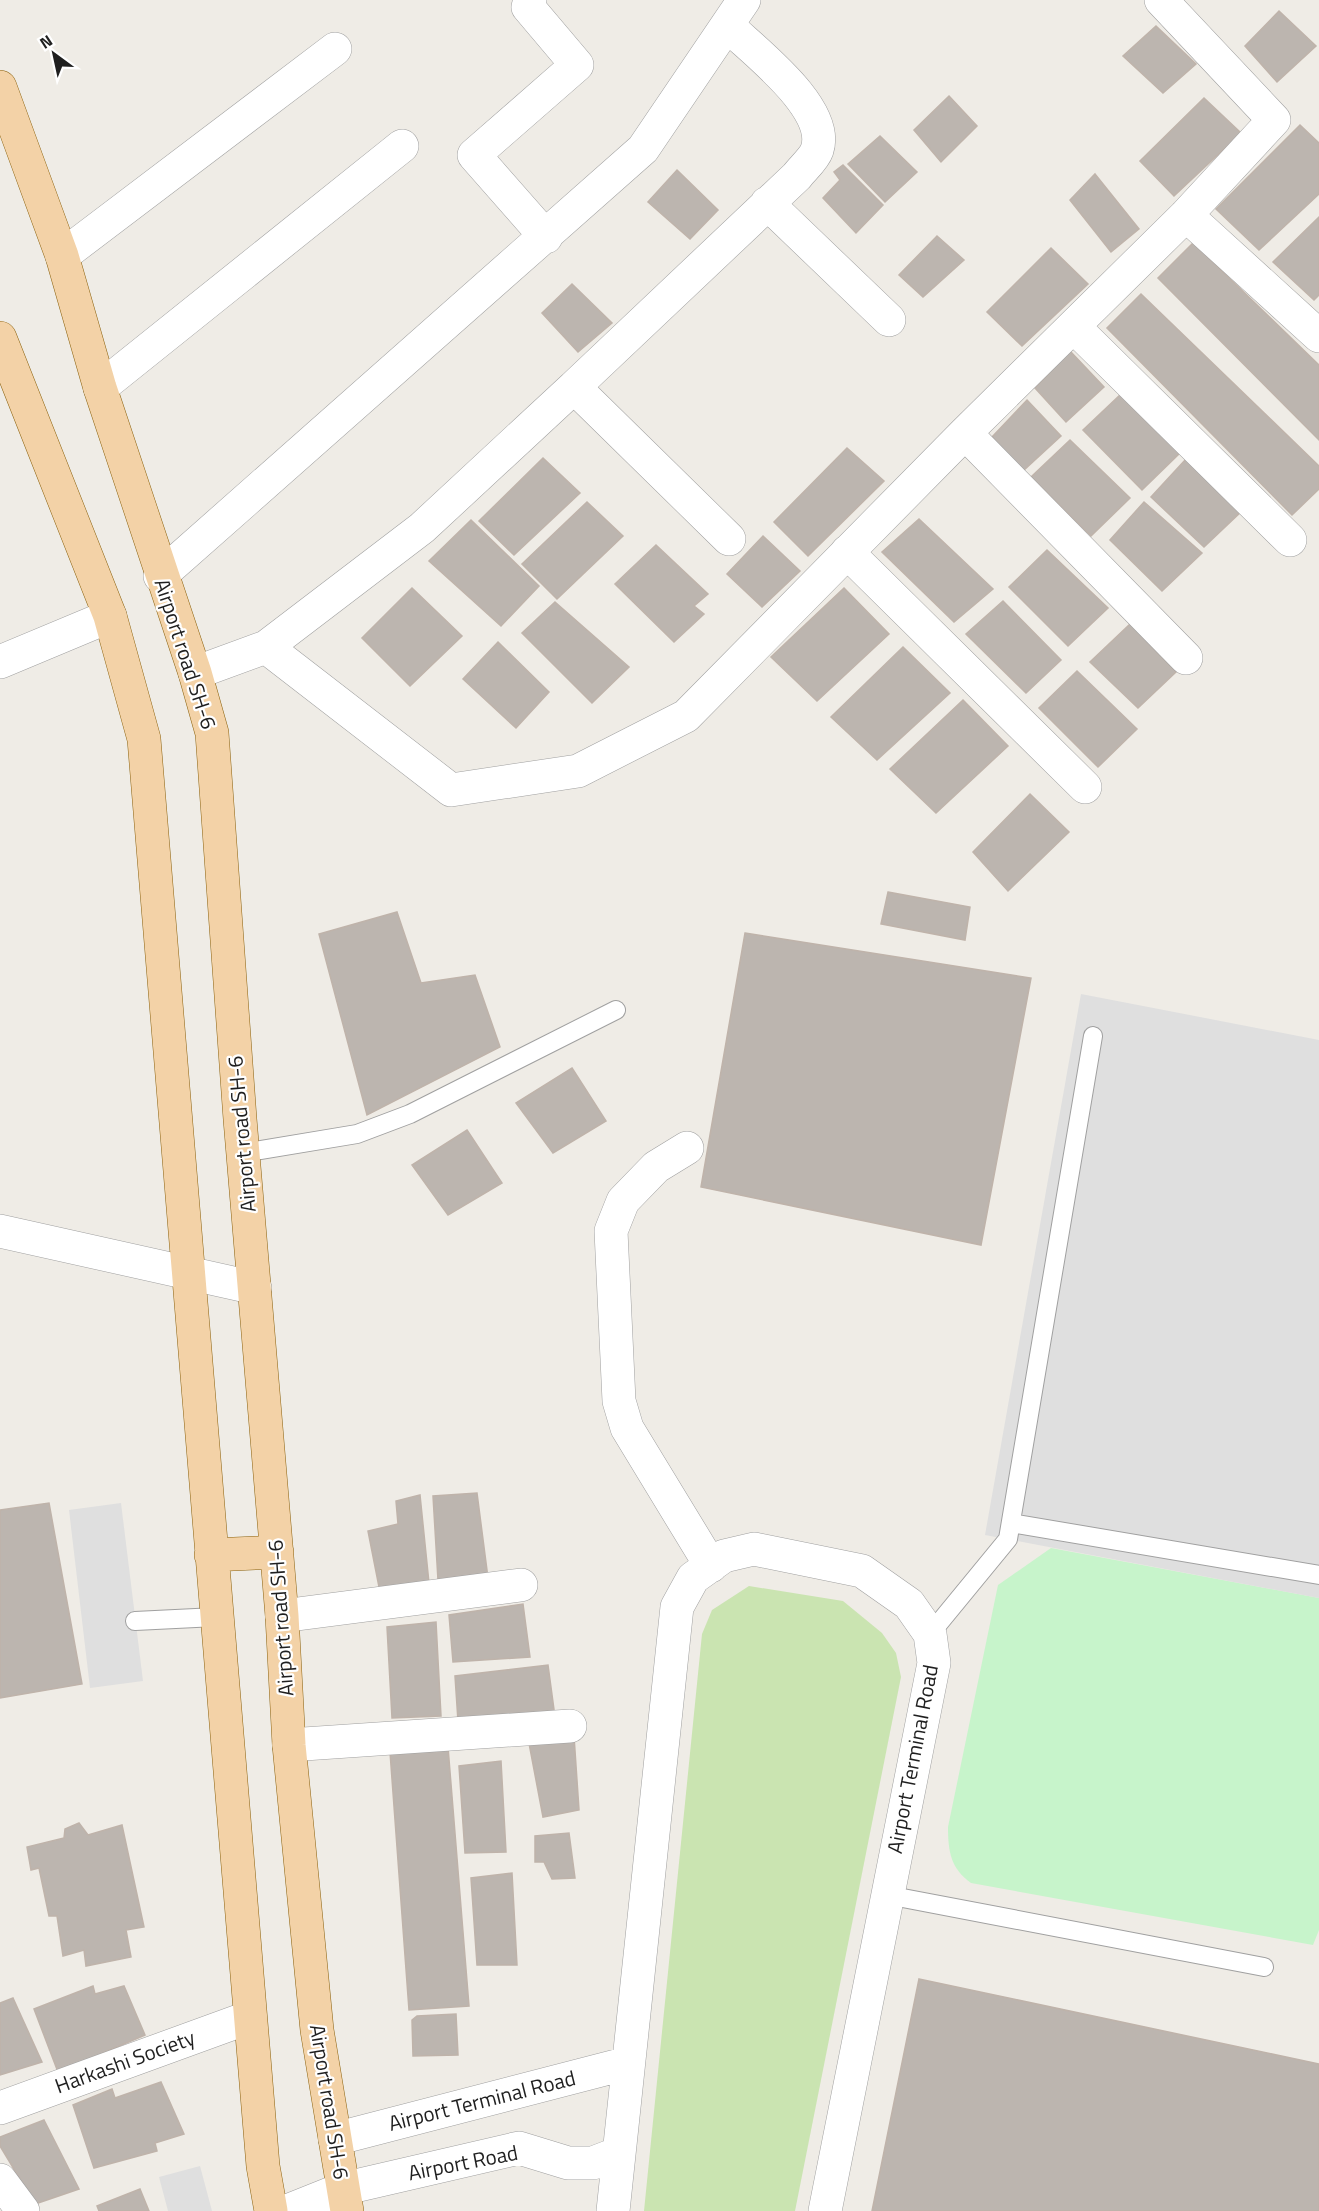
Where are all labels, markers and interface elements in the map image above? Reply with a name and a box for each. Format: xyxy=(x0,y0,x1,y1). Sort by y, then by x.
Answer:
north arrow xyxy=(24,24,84,84)
text: N xyxy=(35,28,57,55)
street label: Airport road SH-6 xyxy=(147,574,225,733)
street label: Airport road SH-6 xyxy=(218,1055,264,1214)
street label: Airport road SH-6 xyxy=(259,1539,301,1697)
street label: Airport Terminal Road xyxy=(878,1662,946,1856)
street label: Harkashi Society xyxy=(50,2021,199,2101)
street label: Airport road SH-6 xyxy=(302,2022,358,2182)
street label: Airport Terminal Road xyxy=(385,2061,579,2139)
street label: Airport Road xyxy=(405,2136,520,2188)

